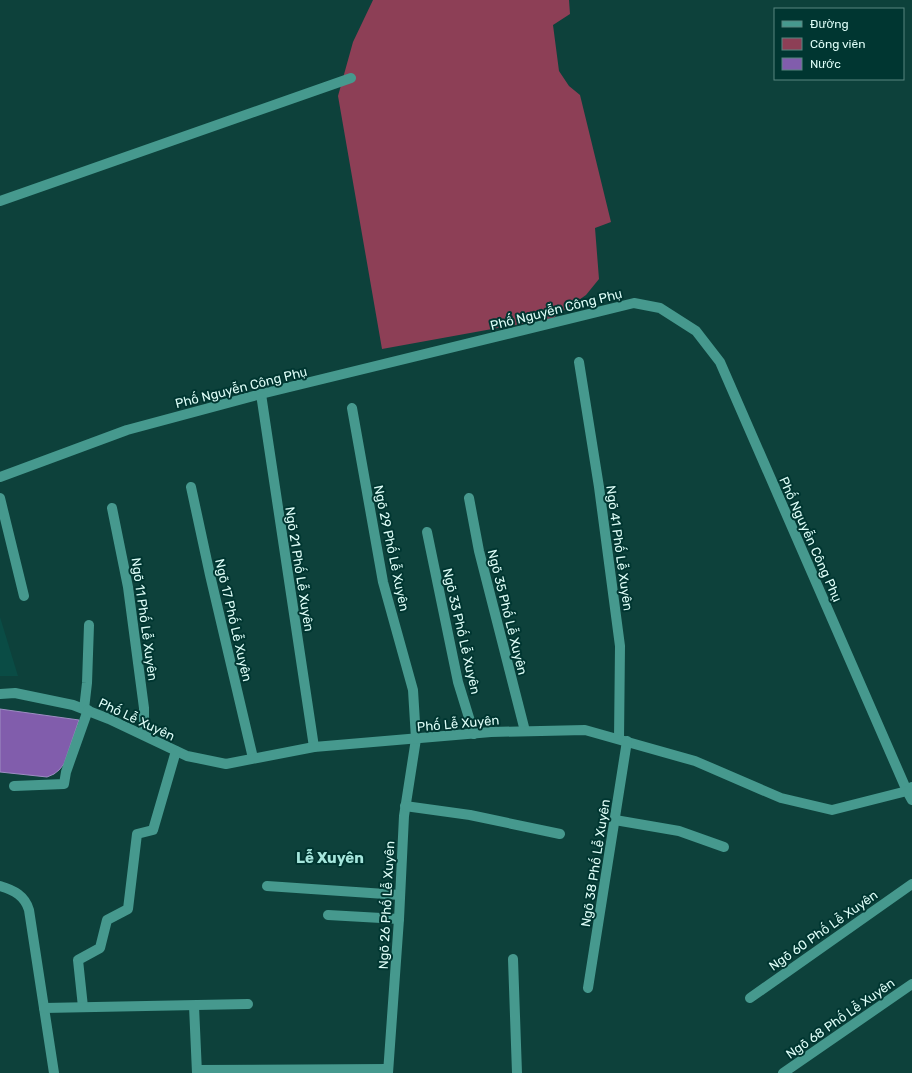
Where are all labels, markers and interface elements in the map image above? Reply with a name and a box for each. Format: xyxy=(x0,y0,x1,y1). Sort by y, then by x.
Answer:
legend xyxy=(774,8,904,80)
text: Đường xyxy=(810,17,849,31)
text: Công viên xyxy=(810,37,865,51)
text: Nước xyxy=(810,57,841,71)
street label: Phố Nguyễn Công Phụ xyxy=(488,285,624,334)
street label: Phố Nguyễn Công Phụ xyxy=(173,363,309,412)
street label: Phố Nguyễn Công Phụ xyxy=(775,474,846,604)
street label: Ngõ 29 Phố Lễ Xuyên xyxy=(370,484,413,613)
street label: Ngõ 41 Phố Lễ Xuyên xyxy=(602,484,636,612)
street label: Ngõ 21 Phố Lễ Xuyên xyxy=(281,505,318,633)
street label: Ngõ 35 Phố Lễ Xuyên xyxy=(484,548,531,677)
street label: Ngõ 11 Phố Lễ Xuyên xyxy=(127,556,161,682)
street label: Ngõ 17 Phố Lễ Xuyên xyxy=(211,557,256,683)
street label: Ngõ 33 Phố Lễ Xuyên xyxy=(439,567,484,696)
street label: Phố Lễ Xuyên xyxy=(96,695,178,744)
street label: Phố Lễ Xuyên xyxy=(416,712,500,735)
street label: Ngõ 38 Phố Lễ Xuyên xyxy=(577,798,614,928)
street label: Ngõ 26 Phố Lễ Xuyên xyxy=(375,840,398,970)
district label: Lễ Xuyên xyxy=(296,849,364,867)
street label: Ngõ 60 Phố Lễ Xuyên xyxy=(766,887,881,974)
street label: Ngõ 68 Phố Lễ Xuyên xyxy=(783,975,898,1062)

